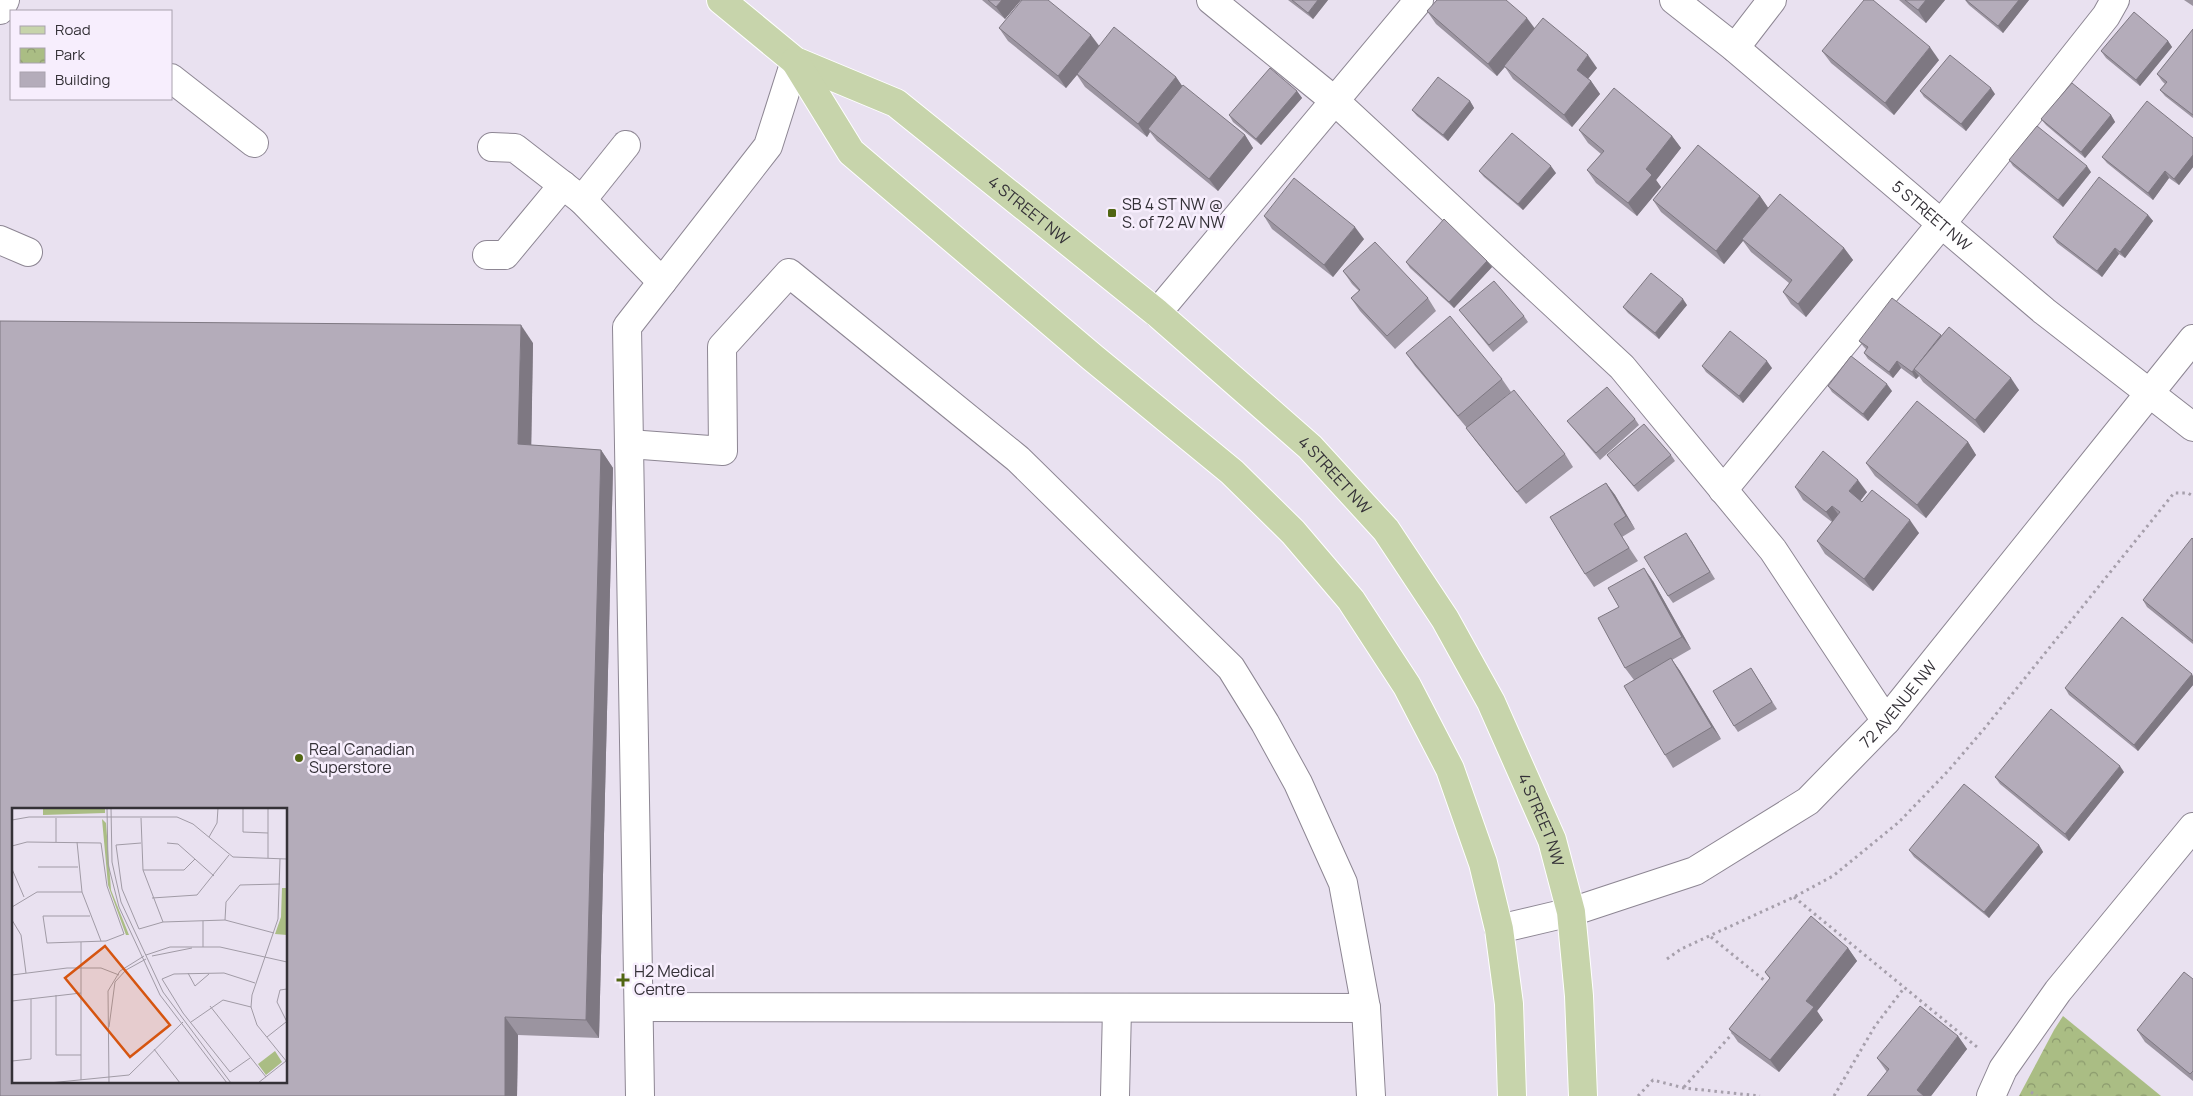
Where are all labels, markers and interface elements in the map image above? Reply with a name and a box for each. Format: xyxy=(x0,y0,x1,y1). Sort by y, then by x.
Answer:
legend xyxy=(10,10,172,100)
text: Road xyxy=(55,19,91,40)
text: Park xyxy=(55,44,85,65)
text: Building xyxy=(55,69,110,90)
street label: 4 STREET NW xyxy=(984,171,1074,250)
street label: 5 STREET NW xyxy=(1887,175,1976,256)
place label: SB 4 ST NW @ S. of 72 AV NW xyxy=(1122,193,1225,233)
marker: SB 4 ST NW @ S. of 72 AV NW xyxy=(1106,207,1118,219)
street label: 4 STREET NW xyxy=(1294,431,1377,518)
street label: 72 AVENUE NW xyxy=(1855,656,1942,753)
place label: Real Canadian Superstore xyxy=(309,738,414,778)
marker: Real Canadian Superstore xyxy=(293,752,305,764)
street label: 4 STREET NW xyxy=(1513,770,1569,869)
inset map xyxy=(12,808,288,1084)
place label: H2 Medical Centre xyxy=(634,960,715,1000)
marker: H2 Medical Centre xyxy=(616,973,630,987)

